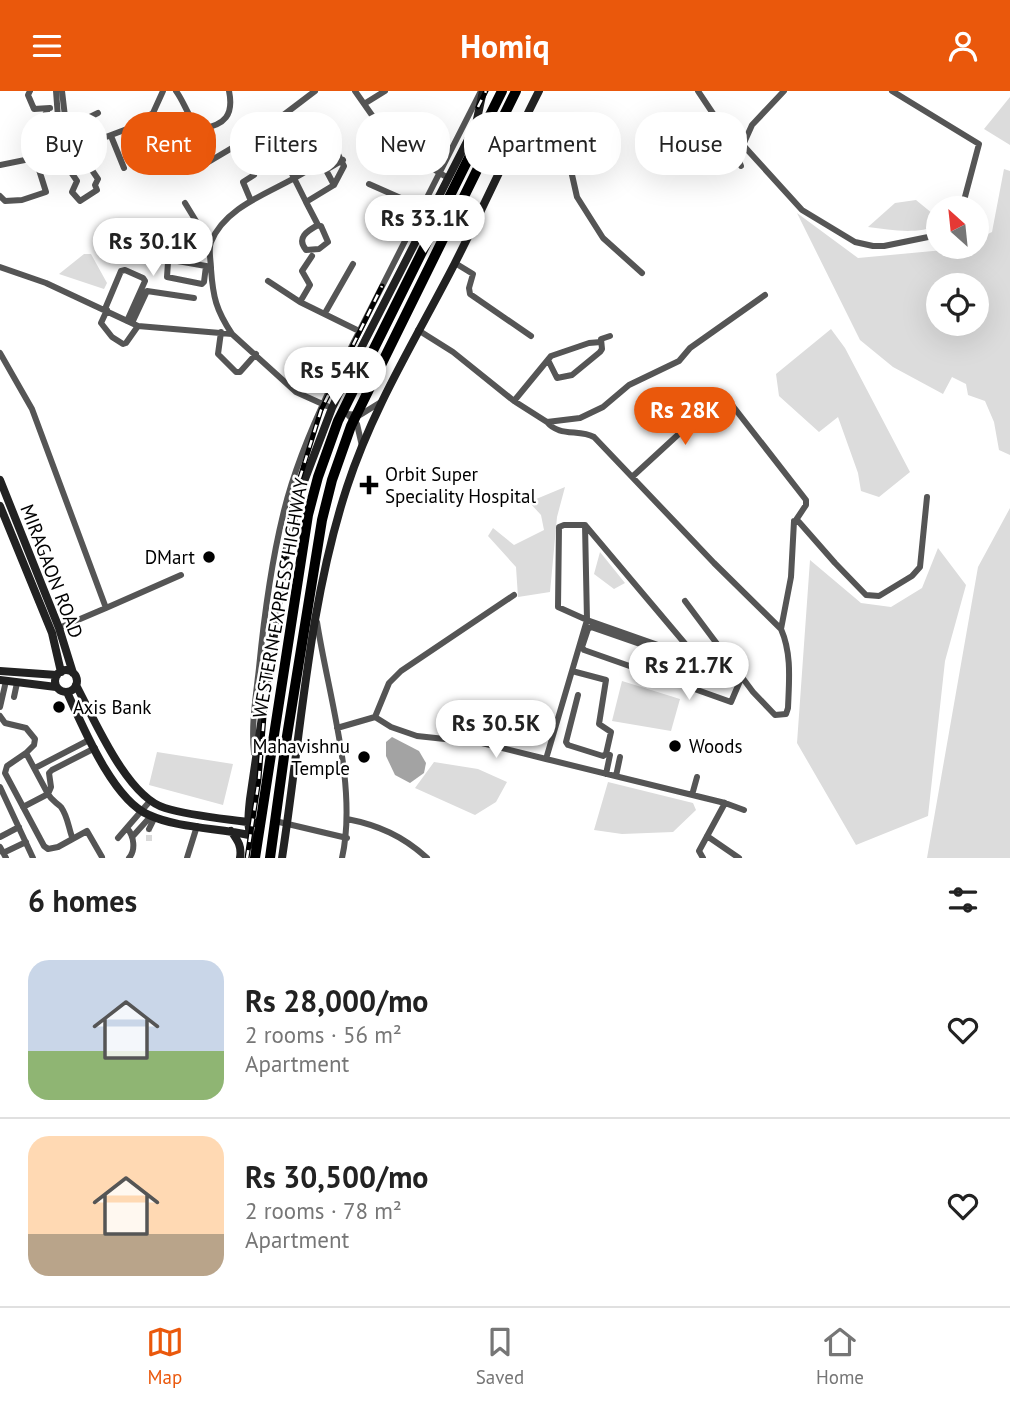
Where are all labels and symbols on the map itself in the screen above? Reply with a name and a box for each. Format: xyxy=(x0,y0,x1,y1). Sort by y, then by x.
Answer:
pin: Rs 33.1K xyxy=(353,195,497,255)
north arrow xyxy=(926,196,989,259)
pin: Rs 30.1K xyxy=(81,219,225,278)
pin: Rs 54K xyxy=(278,347,392,407)
pin: Rs 28K xyxy=(628,387,742,447)
place label: Orbit Super Speciality Hospital xyxy=(385,462,536,508)
marker: Orbit Super Speciality Hospital xyxy=(359,475,379,495)
street label: WESTERN EXPRESS HIGHWAY xyxy=(247,476,313,720)
street label: MIRAGAON ROAD xyxy=(15,501,89,641)
place label: DMart xyxy=(145,545,196,569)
marker: DMart xyxy=(201,549,217,565)
pin: Rs 21.7K xyxy=(617,643,761,702)
place label: Axis Bank xyxy=(73,695,151,719)
marker: Axis Bank xyxy=(51,699,67,715)
pin: Rs 30.5K xyxy=(424,701,568,760)
place label: Mahavishnu Temple xyxy=(252,734,350,780)
place label: Woods xyxy=(689,734,743,758)
marker: Woods xyxy=(667,738,683,754)
marker: Mahavishnu Temple xyxy=(356,749,372,765)

